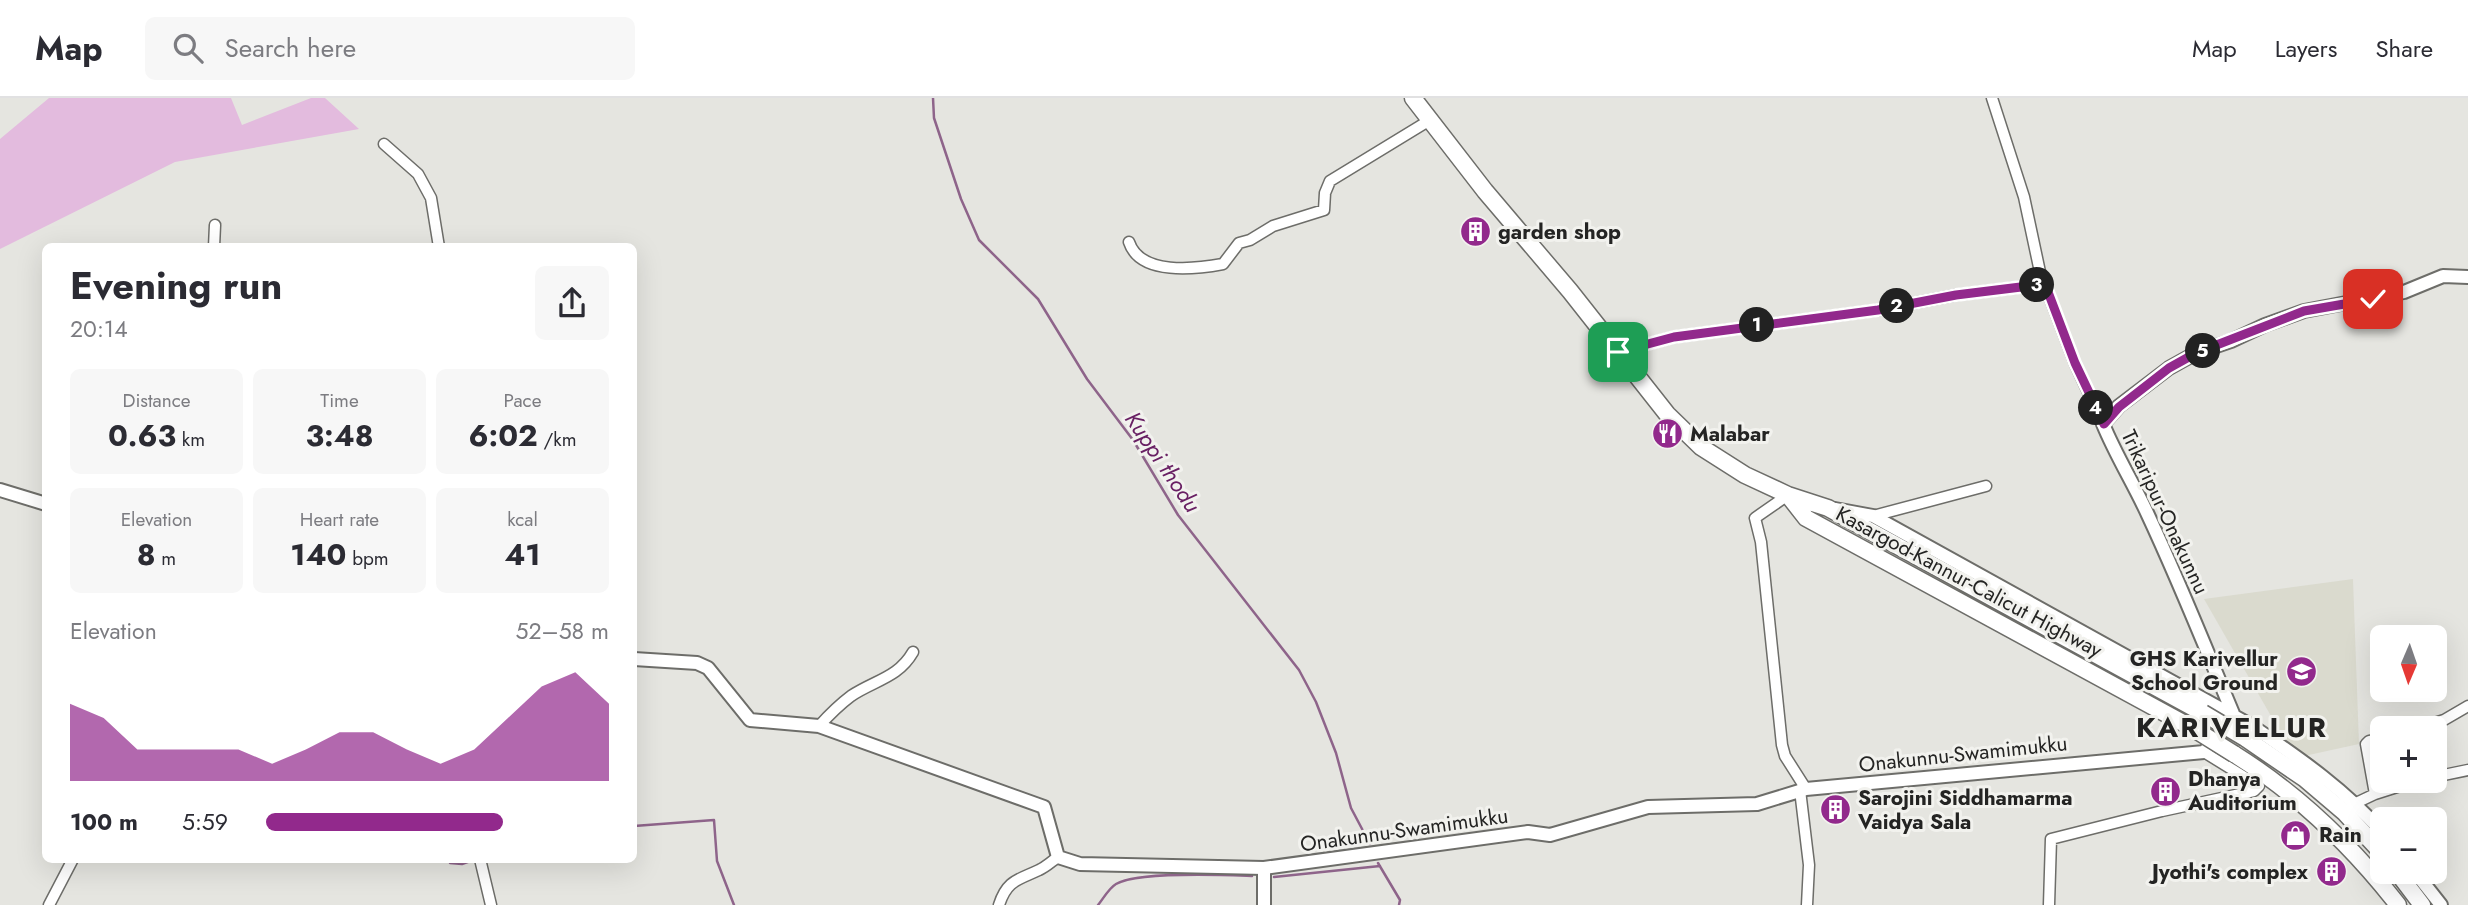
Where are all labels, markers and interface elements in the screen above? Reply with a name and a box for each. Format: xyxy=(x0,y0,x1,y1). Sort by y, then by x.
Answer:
search box xyxy=(145,17,635,80)
text: Map xyxy=(35,25,103,72)
icon: search xyxy=(169,29,207,67)
text: Search here xyxy=(225,29,356,67)
text: Map xyxy=(2192,31,2237,66)
text: Layers xyxy=(2275,31,2337,66)
text: Share xyxy=(2375,31,2433,66)
building icon: garden shop xyxy=(1458,215,1492,249)
place label: garden shop xyxy=(1498,217,1621,247)
text: Evening run xyxy=(70,258,282,313)
button: share xyxy=(535,266,609,340)
pin: 3 xyxy=(2020,268,2054,302)
pin xyxy=(2343,269,2403,329)
text: 3 xyxy=(2031,271,2042,298)
icon: check xyxy=(2354,280,2392,318)
pin: 2 xyxy=(1880,288,1914,324)
text: 2 xyxy=(1890,292,1903,319)
pin: 1 xyxy=(1740,308,1774,342)
text: 1 xyxy=(1752,311,1761,338)
text: 20:14 xyxy=(70,312,128,346)
pin xyxy=(1588,322,1648,382)
icon: arrive xyxy=(1599,333,1637,371)
pin: 5 xyxy=(2186,334,2220,368)
text: 5 xyxy=(2196,337,2209,364)
text: Distance xyxy=(122,387,191,414)
text: Time xyxy=(320,387,359,414)
text: Pace xyxy=(504,387,541,414)
pin: 4 xyxy=(2078,390,2114,426)
text: 4 xyxy=(2089,394,2102,421)
water label: Kuppi thodu xyxy=(1117,405,1210,520)
text: 0.63 xyxy=(108,414,176,457)
text: 3:48 xyxy=(305,414,374,457)
text: 6:02 xyxy=(469,414,538,457)
restaurant icon: Malabar xyxy=(1650,417,1684,451)
place label: Malabar xyxy=(1690,419,1770,449)
street label: Trikaripur-Onakunnu xyxy=(2114,425,2216,599)
text: km xyxy=(176,426,205,453)
text: /km xyxy=(538,426,576,453)
street label: Kasargod-Kannur-Calicut Highway xyxy=(1830,499,2108,666)
text: Elevation xyxy=(121,506,192,533)
text: Heart rate xyxy=(300,506,379,533)
text: kcal xyxy=(507,506,538,533)
text: 8 xyxy=(137,533,156,576)
text: 140 xyxy=(290,533,346,576)
text: 41 xyxy=(504,533,541,576)
text: m xyxy=(156,545,176,572)
text: bpm xyxy=(346,545,389,572)
text: Elevation xyxy=(70,614,157,648)
text: 52–58 m xyxy=(516,614,609,648)
north arrow xyxy=(2370,625,2446,702)
map controls xyxy=(2370,625,2447,884)
place label: GHS Karivellur School Ground xyxy=(2130,644,2278,698)
school or university icon: GHS Karivellur School Ground xyxy=(2284,654,2318,688)
district label: KARIVELLUR xyxy=(2136,707,2328,748)
button: + xyxy=(2370,716,2447,793)
street label: Onakunnu-Swamimukku xyxy=(1857,728,2069,780)
place label: Dhanya Auditorium xyxy=(2187,764,2297,818)
building icon: Dhanya Auditorium xyxy=(2148,774,2182,808)
place label: Sarojini Siddhamarma Vaidya Sala xyxy=(1857,783,2073,837)
building icon: Sarojini Siddhamarma Vaidya Sala xyxy=(1818,793,1852,827)
street label: Onakunnu-Swamimukku xyxy=(1298,801,1510,859)
text: 100 m xyxy=(70,805,138,839)
text: 5:59 xyxy=(182,805,228,839)
button: − xyxy=(2370,807,2447,884)
shop icon: Rain xyxy=(2279,818,2313,852)
place label: Rain xyxy=(2319,820,2362,850)
building icon: Jyothi's complex xyxy=(2314,855,2348,889)
place label: Jyothi's complex xyxy=(2148,857,2309,887)

